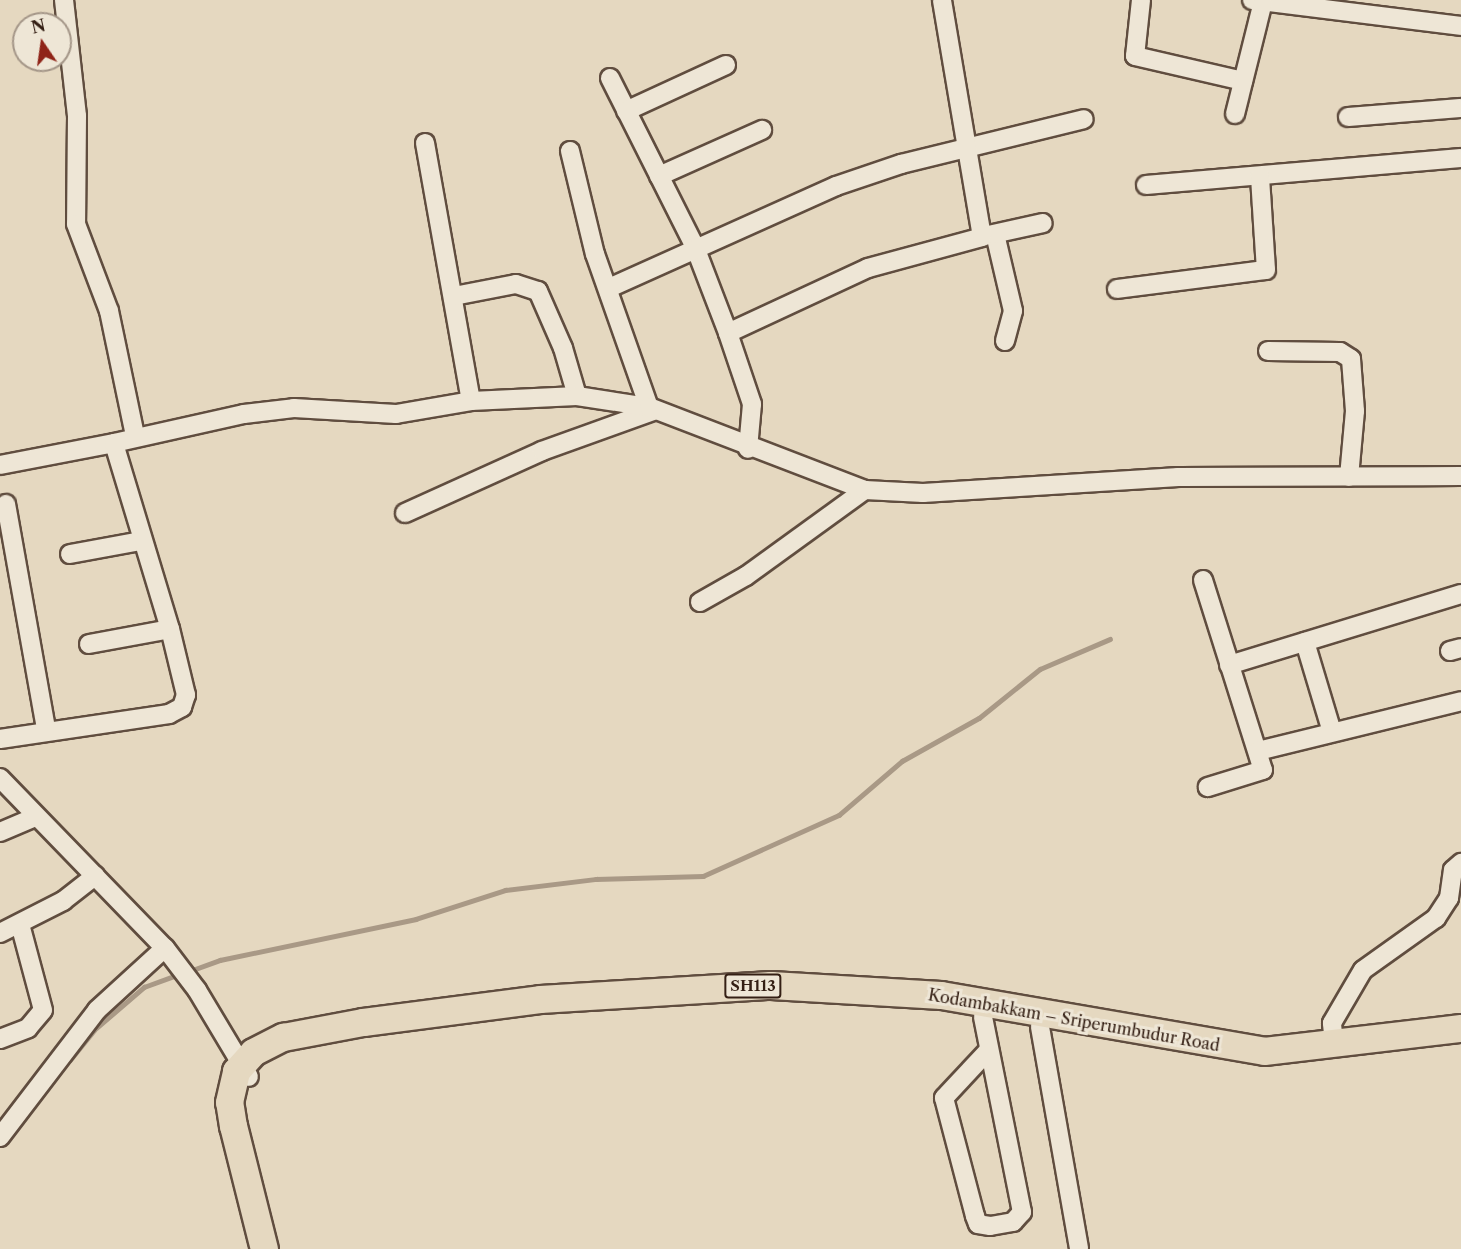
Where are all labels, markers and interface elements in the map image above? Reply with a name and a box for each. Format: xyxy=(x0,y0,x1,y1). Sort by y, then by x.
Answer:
north arrow xyxy=(12,12,72,72)
text: N xyxy=(29,15,47,38)
road number: SH113 xyxy=(723,974,783,998)
street label: Kodambakkam – Sriperumbudur Road xyxy=(927,985,1221,1055)

